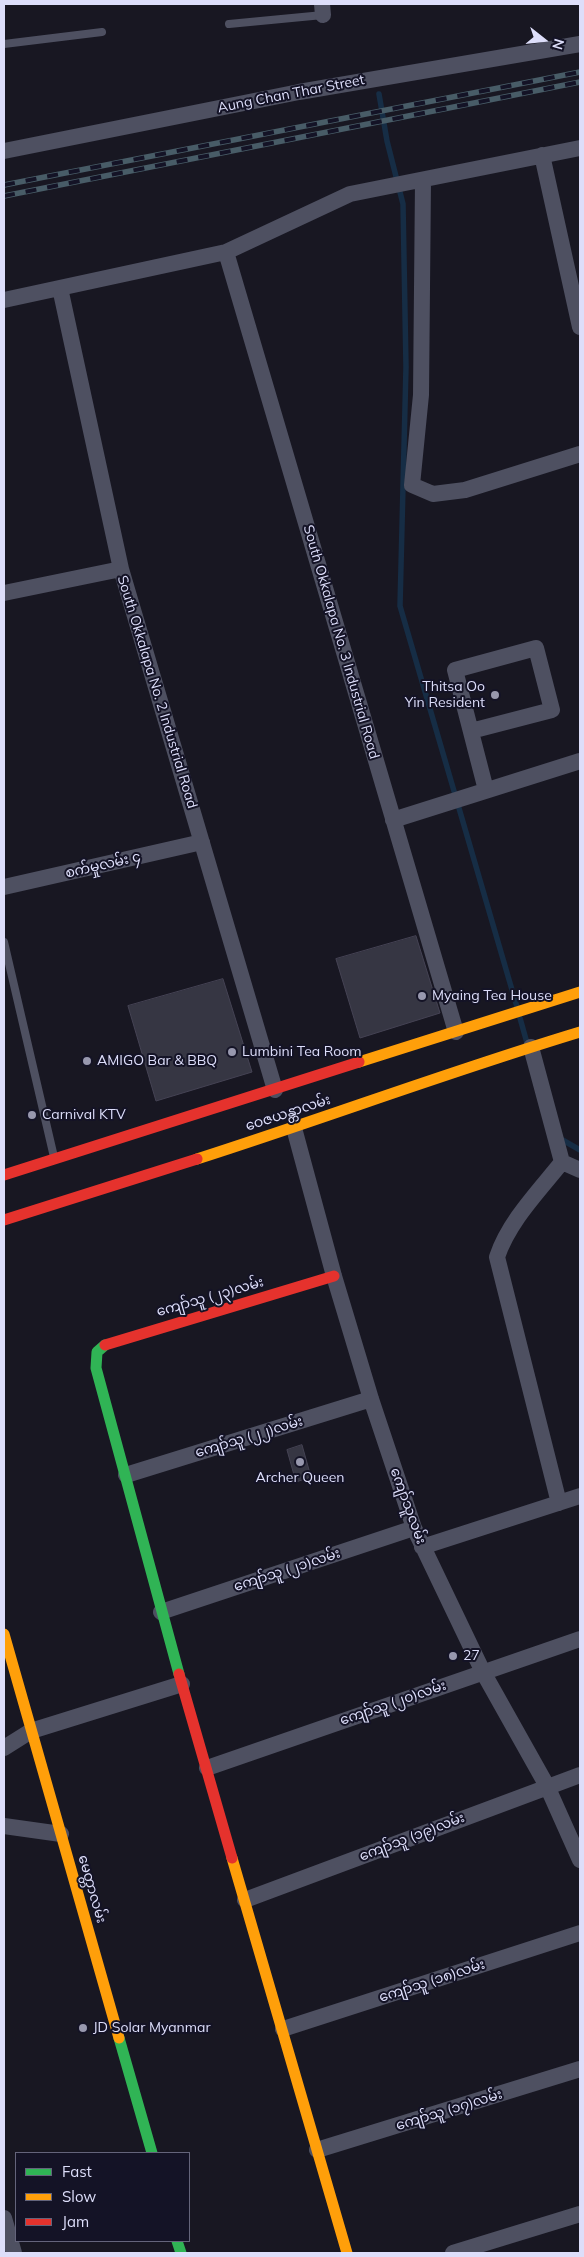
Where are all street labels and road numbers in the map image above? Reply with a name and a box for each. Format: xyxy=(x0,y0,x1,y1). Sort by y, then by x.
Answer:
street label: Aung Chan Thar Street xyxy=(216,72,366,116)
street label: South Okkalapa No. 3 Industrial Road xyxy=(299,523,383,761)
street label: South Okkalapa No. 2 Industrial Road xyxy=(114,574,200,810)
street label: စက်မှုလမ်း ၄ xyxy=(64,848,142,882)
street label: ဝေဇယန္တာလမ်း xyxy=(243,1091,333,1135)
street label: ကျော်သူ (၂၃)လမ်း xyxy=(154,1274,266,1320)
street label: ကျော်သူ (၂၂)လမ်း xyxy=(193,1413,305,1461)
street label: ကျော်သူလမ်း xyxy=(386,1465,430,1547)
street label: ကျော်သူ (၂၁)လမ်း xyxy=(232,1545,342,1595)
street label: ကျော်သူ (၂၀)လမ်း xyxy=(338,1677,448,1729)
street label: ကျော်သူ (၁၉)လမ်း xyxy=(357,1809,467,1865)
street label: မေတ္တာလမ်း xyxy=(74,1853,110,1925)
street label: ကျော်သူ (၁၈)လမ်း xyxy=(377,1956,487,2006)
street label: ကျော်သူ (၁၇)လမ်း xyxy=(394,2086,504,2134)

